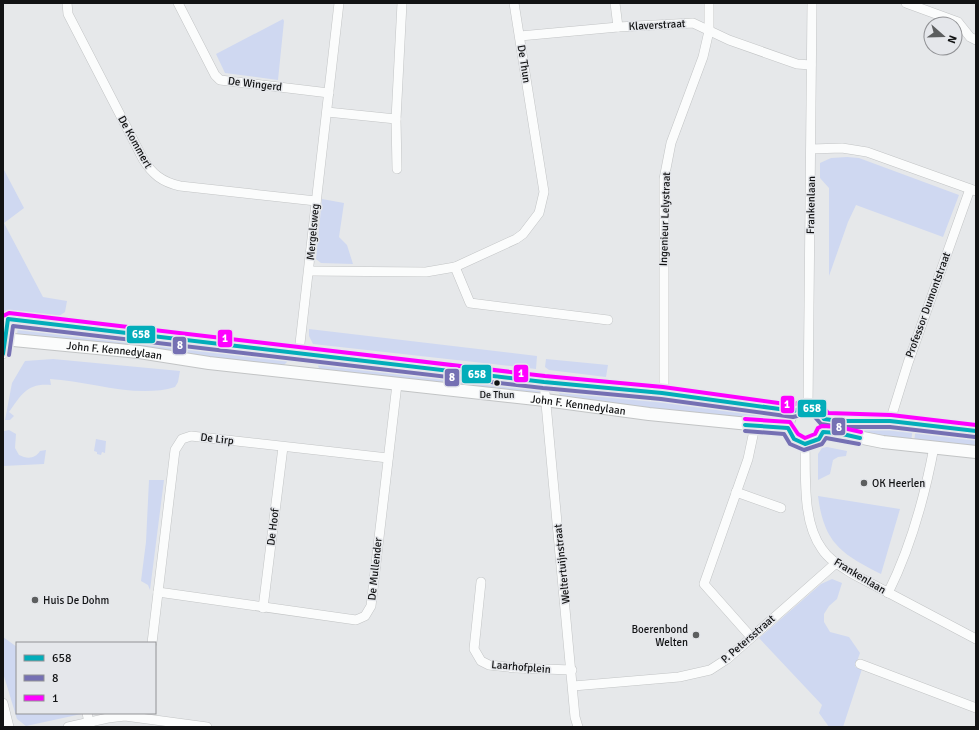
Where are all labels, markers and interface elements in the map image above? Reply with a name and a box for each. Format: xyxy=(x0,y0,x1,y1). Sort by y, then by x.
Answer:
north arrow xyxy=(923,16,963,56)
street label: Klaverstraat xyxy=(628,17,686,33)
text: N xyxy=(945,33,959,45)
street label: De Thun xyxy=(515,44,533,84)
street label: De Wingerd xyxy=(227,74,283,94)
street label: De Kommert xyxy=(115,113,155,171)
street label: Ingenieur Lelystraat xyxy=(657,172,673,266)
street label: Frankenlaan xyxy=(804,176,818,234)
street label: Mergelsweg xyxy=(304,203,322,261)
street label: Professor Dumontstraat xyxy=(903,250,953,360)
line badge: 658 xyxy=(126,325,156,344)
text: 658 xyxy=(132,328,150,341)
line badge: 1 xyxy=(217,329,233,348)
text: 1 xyxy=(222,332,228,345)
line badge: 8 xyxy=(172,336,187,355)
street label: John F. Kennedylaan xyxy=(66,339,163,362)
text: 8 xyxy=(177,339,183,352)
line badge: 658 xyxy=(461,364,492,384)
line badge: 1 xyxy=(513,364,529,383)
text: 1 xyxy=(518,367,524,380)
line badge: 8 xyxy=(444,368,460,387)
text: 658 xyxy=(468,368,486,381)
text: 8 xyxy=(449,371,455,384)
marker: De Thun xyxy=(492,378,502,388)
place label: De Thun xyxy=(480,389,514,401)
street label: John F. Kennedylaan xyxy=(530,392,627,417)
line badge: 1 xyxy=(780,395,795,414)
text: 1 xyxy=(784,398,790,411)
line badge: 658 xyxy=(797,399,827,418)
text: 658 xyxy=(803,402,821,415)
line badge: 8 xyxy=(831,417,846,436)
text: 8 xyxy=(836,421,842,434)
street label: De Lirp xyxy=(200,431,235,448)
place label: OK Heerlen xyxy=(872,477,925,490)
marker: OK Heerlen xyxy=(859,478,869,488)
street label: De Hoof xyxy=(264,506,282,546)
street label: Weltertuijnstraat xyxy=(551,523,573,605)
street label: De Mullender xyxy=(365,537,385,601)
street label: Frankenlaan xyxy=(832,555,888,597)
place label: Huis De Dohm xyxy=(43,594,110,607)
marker: Huis De Dohm xyxy=(30,595,40,605)
street label: P. Petersstraat xyxy=(718,612,778,666)
place label: Boerenbond Welten xyxy=(631,623,688,649)
marker: Boerenbond Welten xyxy=(691,630,701,640)
legend xyxy=(16,642,156,714)
text: 658 xyxy=(52,651,71,666)
street label: Laarhofplein xyxy=(491,658,551,676)
text: 8 xyxy=(52,671,58,686)
text: 1 xyxy=(52,691,58,706)

